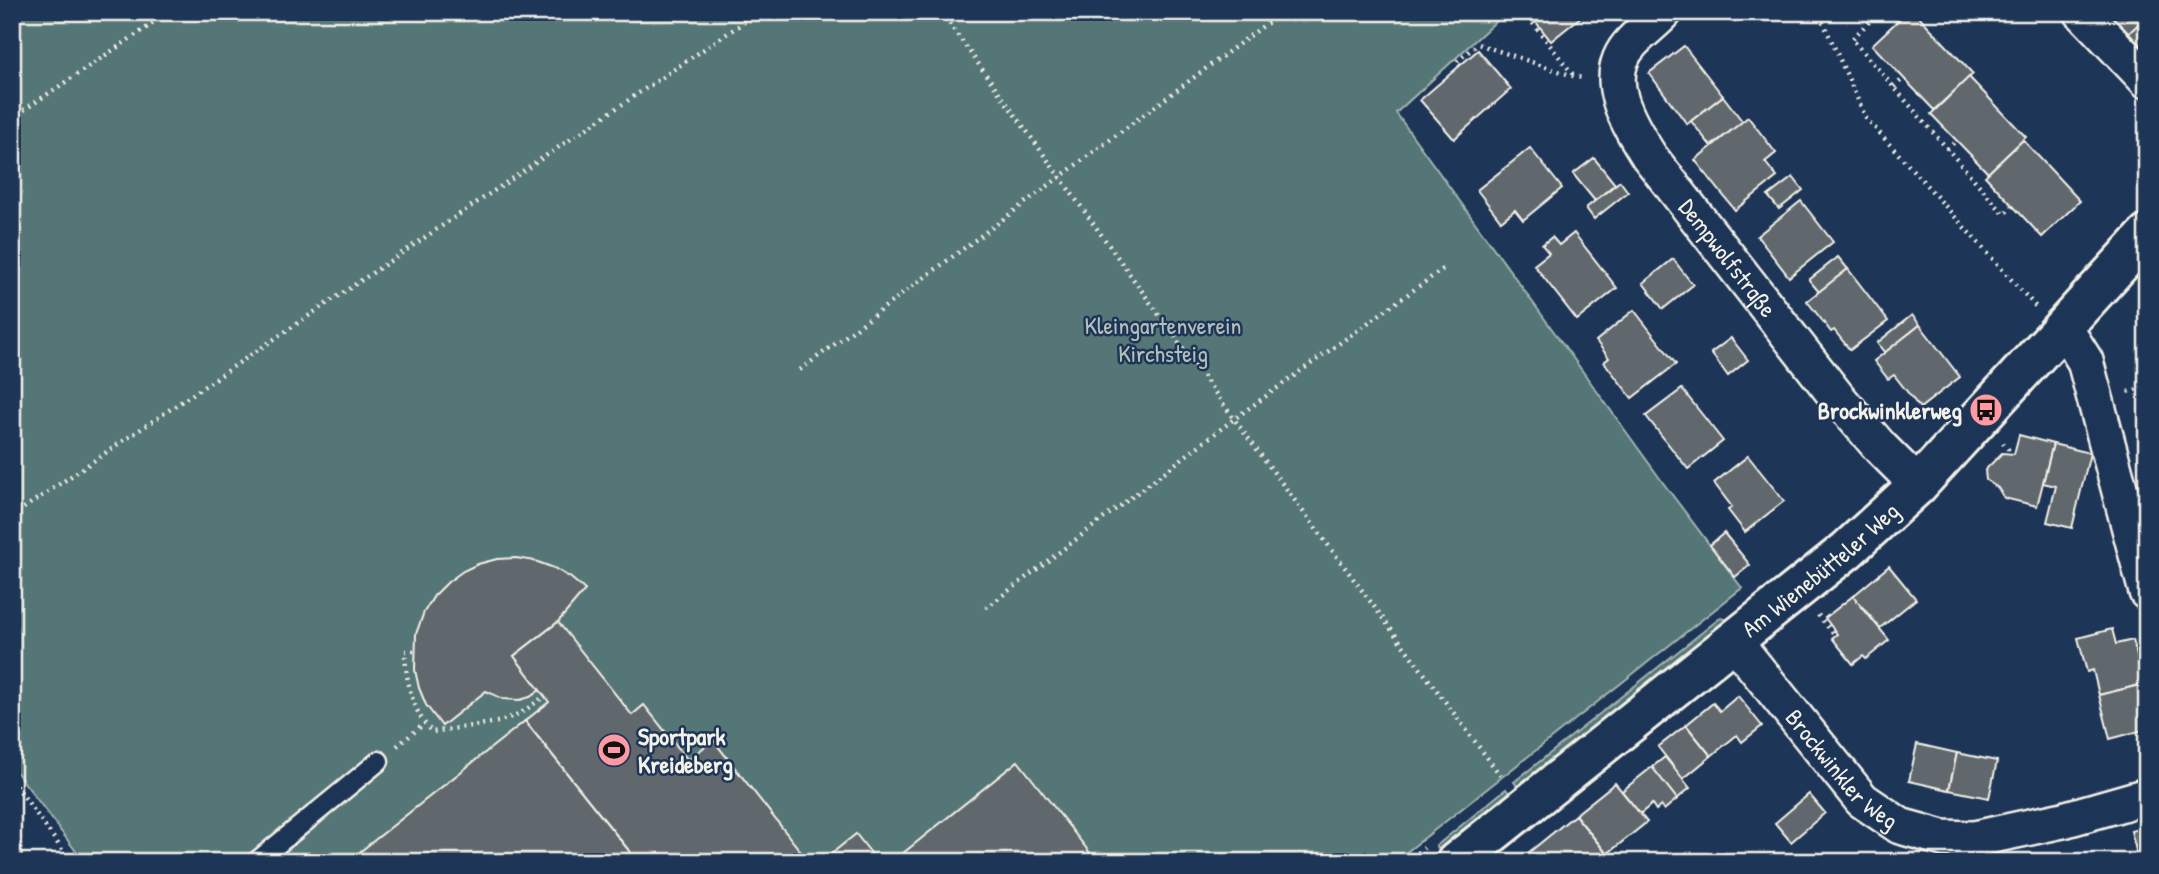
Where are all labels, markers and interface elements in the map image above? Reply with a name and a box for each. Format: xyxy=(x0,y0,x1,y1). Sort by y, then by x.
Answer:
street label: Dempwolfstraße xyxy=(1672,192,1785,324)
park label: Kleingartenverein Kirchsteig xyxy=(1085,309,1241,369)
bus stop icon: Brockwinklerweg xyxy=(1967,391,2005,429)
place label: Brockwinklerweg xyxy=(1818,394,1962,427)
street label: Am Wienebütteler Weg xyxy=(1735,495,1905,644)
street label: Brockwinkler Weg xyxy=(1779,702,1905,836)
place label: Sportpark Kreideberg xyxy=(638,720,733,781)
sports icon: Sportpark Kreideberg xyxy=(595,731,633,769)

